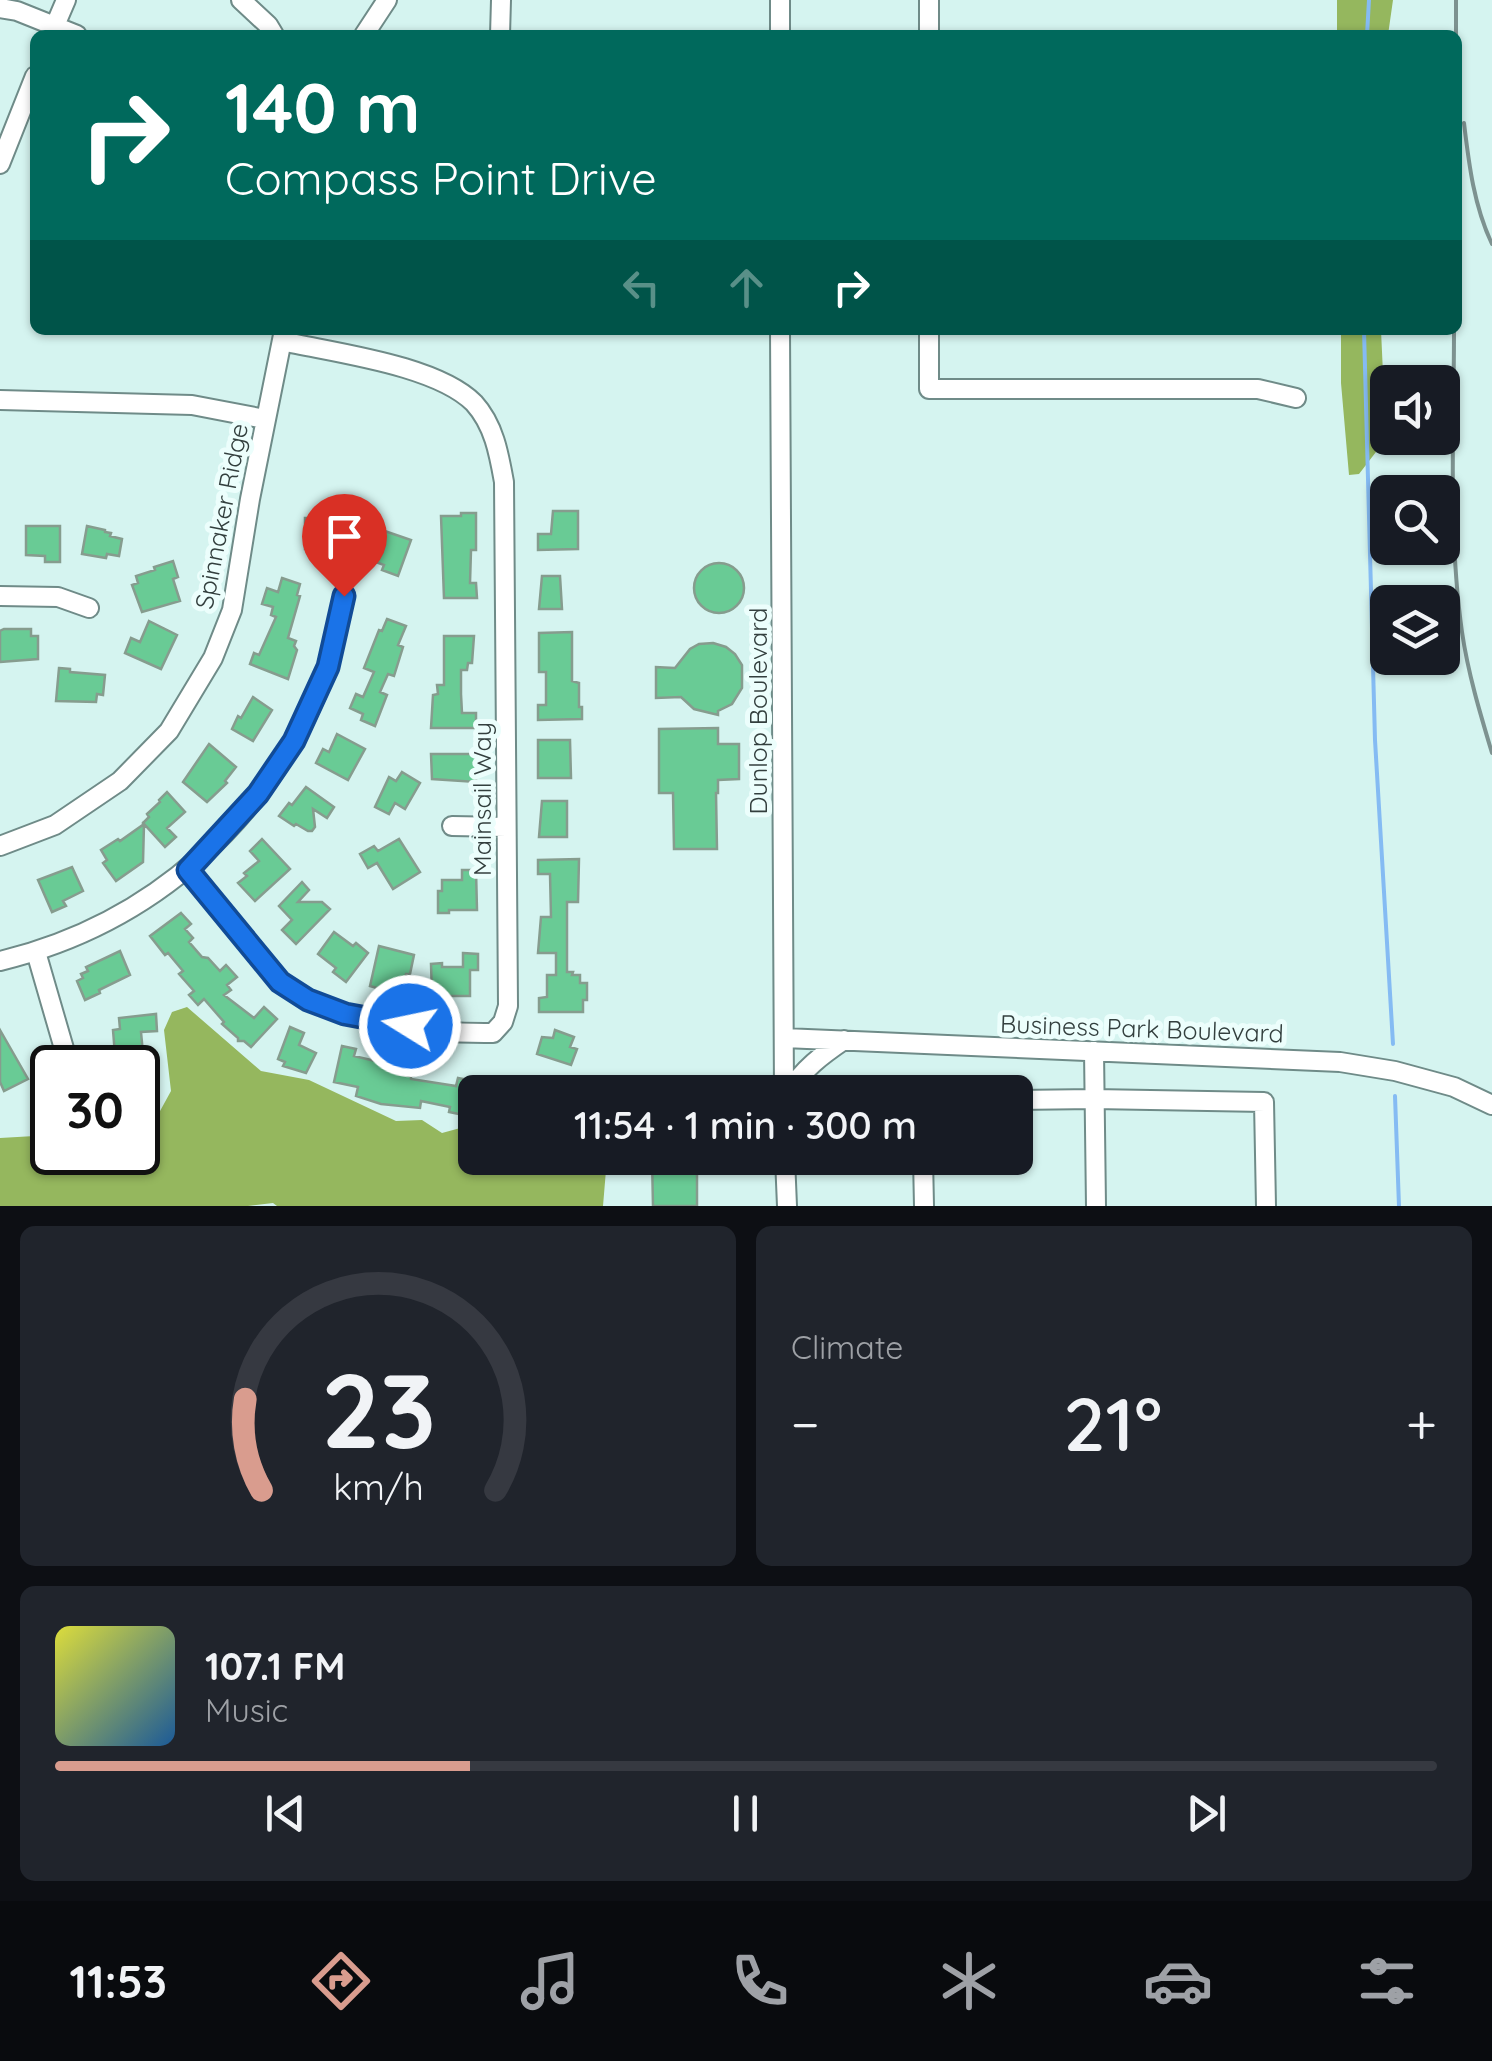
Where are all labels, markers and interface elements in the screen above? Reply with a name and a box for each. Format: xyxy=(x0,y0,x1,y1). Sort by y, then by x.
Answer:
text: 140 m xyxy=(225,63,421,151)
icon: right xyxy=(60,70,190,200)
text: Compass Point Drive xyxy=(225,150,657,206)
icon: left xyxy=(614,260,669,315)
icon: ahead xyxy=(719,260,774,315)
icon: right xyxy=(824,260,879,315)
map controls xyxy=(1370,365,1460,675)
button: sound xyxy=(1370,365,1460,455)
street label: Spinnaker Ridge xyxy=(188,421,254,611)
button: search xyxy=(1370,475,1460,565)
pin xyxy=(302,494,387,597)
icon: arrive xyxy=(317,509,372,564)
button: layers xyxy=(1370,585,1460,675)
street label: Dunlop Boulevard xyxy=(742,608,773,814)
street label: Mainsail Way xyxy=(466,722,497,876)
position arrow xyxy=(358,974,462,1078)
street label: Business Park Boulevard xyxy=(1000,1008,1284,1048)
speed limit sign: 30 xyxy=(30,1045,160,1175)
text: 11:54 · 1 min · 300 m xyxy=(574,1101,917,1149)
text: Climate xyxy=(791,1327,903,1367)
text: 23 xyxy=(320,1344,436,1474)
text: 21° xyxy=(1063,1376,1162,1470)
text: − xyxy=(791,1389,820,1458)
text: + xyxy=(1406,1389,1437,1458)
text: km/h xyxy=(333,1464,423,1509)
text: 107.1 FM xyxy=(205,1642,345,1690)
text: Music xyxy=(205,1690,288,1730)
icon: previous xyxy=(258,1786,313,1841)
icon: pause xyxy=(718,1786,773,1841)
icon: next xyxy=(1179,1786,1234,1841)
icon: directions xyxy=(306,1946,376,2016)
icon: music xyxy=(515,1946,585,2016)
icon: phone xyxy=(725,1946,795,2016)
icon: climate xyxy=(934,1946,1004,2016)
icon: car xyxy=(1143,1946,1213,2016)
icon: filters xyxy=(1352,1946,1422,2016)
text: 11:53 xyxy=(70,1953,167,2009)

